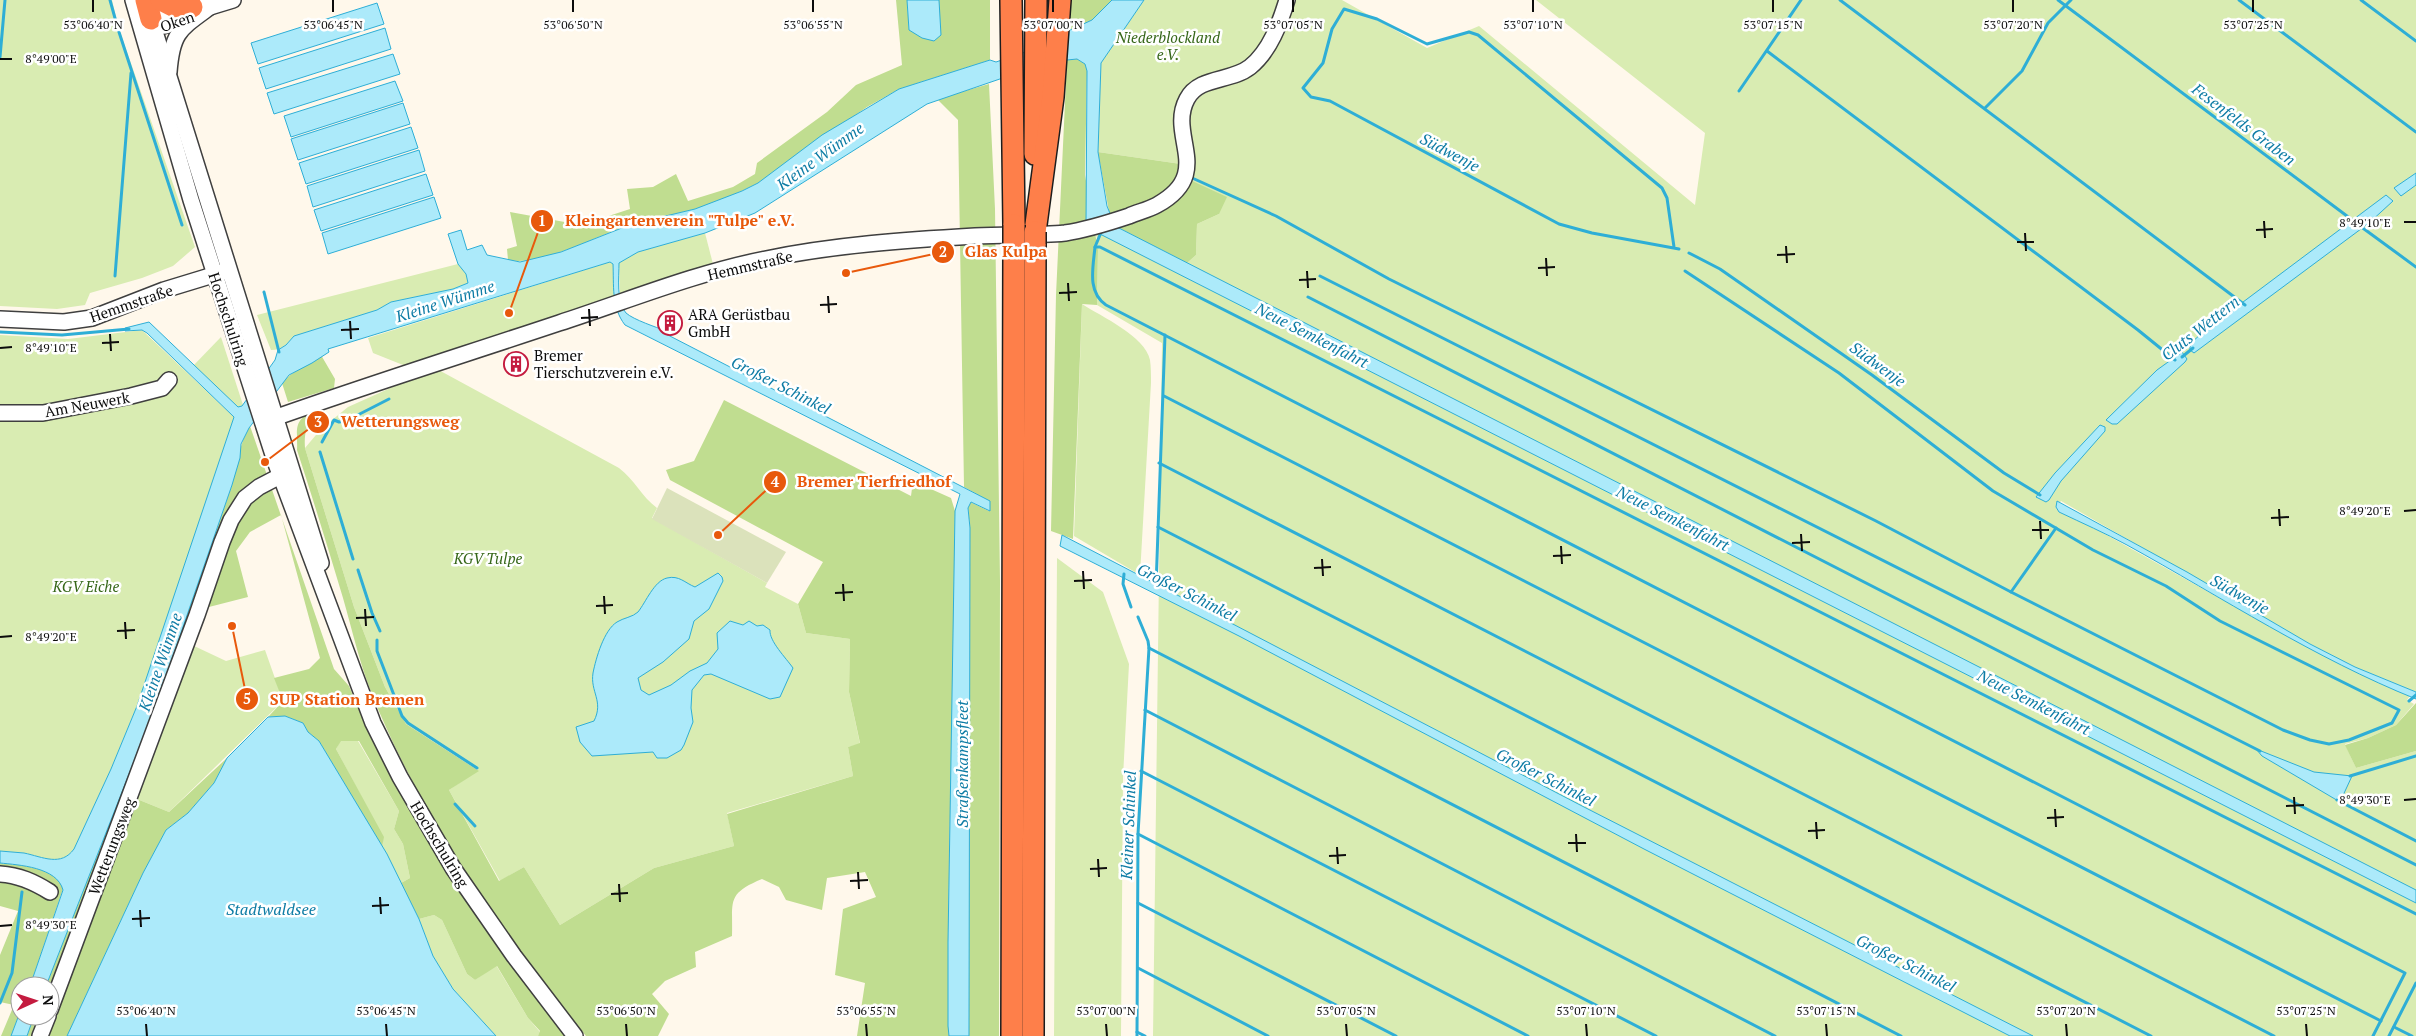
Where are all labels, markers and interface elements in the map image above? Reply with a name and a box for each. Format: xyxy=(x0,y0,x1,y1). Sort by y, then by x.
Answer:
street label: Oken xyxy=(157,6,197,36)
text: 53°06'40"N xyxy=(63,17,123,32)
text: 53°06'45"N xyxy=(303,17,363,32)
text: 53°06'50"N xyxy=(543,17,603,32)
text: 53°06'55"N xyxy=(783,17,843,32)
text: 53°07'00"N xyxy=(1023,17,1083,32)
text: 53°07'05"N xyxy=(1263,17,1323,32)
text: 53°07'10"N xyxy=(1503,17,1563,32)
text: 53°07'15"N xyxy=(1743,17,1803,32)
text: 53°07'20"N xyxy=(1983,17,2043,32)
text: 53°07'25"N xyxy=(2223,17,2283,32)
park label: Niederblockland e.V. xyxy=(1115,27,1221,64)
text: 8°49'00"E xyxy=(25,51,77,66)
water label: Fesenfelds Graben xyxy=(2187,77,2300,170)
water label: Kleine Wümme xyxy=(771,117,868,196)
water label: Südwenje xyxy=(1416,127,1484,177)
callout: Kleingartenverein "Tulpe" e.V. xyxy=(529,205,806,236)
text: Kleingartenverein "Tulpe" e.V. xyxy=(565,209,795,231)
text: 1 xyxy=(538,210,546,230)
text: 8°49'10"E xyxy=(2339,215,2391,230)
callout: Glas Kulpa xyxy=(930,236,1058,267)
text: Glas Kulpa xyxy=(965,240,1047,262)
text: 2 xyxy=(939,241,947,261)
street label: Hemmstraße xyxy=(705,245,795,285)
street label: Hochschulring xyxy=(204,270,254,370)
water label: Kleine Wümme xyxy=(392,275,497,328)
street label: Hemmstraße xyxy=(87,279,175,327)
water label: Cluts Wettern xyxy=(2156,290,2244,366)
water label: Neue Semkenfahrt xyxy=(1251,297,1373,373)
place label: ARA Gerüstbau GmbH xyxy=(688,304,790,341)
building icon: ARA Gerüstbau GmbH xyxy=(657,310,683,336)
water label: Südwenje xyxy=(1846,336,1910,392)
text: 8°49'10"E xyxy=(25,340,77,355)
place label: Bremer Tierschutzverein e.V. xyxy=(534,345,674,382)
building icon: Bremer Tierschutzverein e.V. xyxy=(503,351,529,377)
water label: Großer Schinkel xyxy=(728,351,835,420)
street label: Am Neuwerk xyxy=(43,387,131,421)
callout: Wetterungsweg xyxy=(305,406,469,437)
text: Wetterungsweg xyxy=(341,410,460,432)
text: 3 xyxy=(314,411,322,431)
callout: Bremer Tierfriedhof xyxy=(762,466,961,497)
text: Bremer Tierfriedhof xyxy=(797,470,953,492)
text: 4 xyxy=(771,471,780,491)
water label: Neue Semkenfahrt xyxy=(1612,480,1734,556)
text: 8°49'20"E xyxy=(2339,503,2391,518)
park label: KGV Tulpe xyxy=(453,548,523,568)
water label: Großer Schinkel xyxy=(1134,558,1241,627)
water label: Südwenje xyxy=(2207,569,2273,619)
park label: KGV Eiche xyxy=(52,576,120,596)
water label: Kleine Wümme xyxy=(133,610,187,715)
text: 8°49'20"E xyxy=(25,629,77,644)
water label: Neue Semkenfahrt xyxy=(1973,664,2095,740)
callout: SUP Station Bremen xyxy=(235,684,434,715)
text: 5 xyxy=(243,688,251,708)
text: SUP Station Bremen xyxy=(270,688,425,710)
water label: Straßenkampsfleet xyxy=(951,700,973,828)
water label: Großer Schinkel xyxy=(1493,743,1600,812)
water label: Kleiner Schinkel xyxy=(1115,770,1141,881)
text: 8°49'30"E xyxy=(2339,792,2391,807)
street label: Wetterungsweg xyxy=(83,793,139,898)
street label: Hochschulring xyxy=(406,797,474,892)
water label: Stadtwaldsee xyxy=(226,898,316,920)
text: 8°49'30"E xyxy=(25,917,77,932)
water label: Großer Schinkel xyxy=(1853,929,1960,998)
north arrow xyxy=(10,976,60,1026)
text: N xyxy=(39,994,58,1006)
text: 53°06'40"N xyxy=(116,1003,176,1018)
text: 53°06'45"N xyxy=(356,1003,416,1018)
text: 53°06'50"N xyxy=(596,1003,656,1018)
text: 53°06'55"N xyxy=(836,1003,896,1018)
text: 53°07'00"N xyxy=(1076,1003,1136,1018)
text: 53°07'05"N xyxy=(1316,1003,1376,1018)
text: 53°07'10"N xyxy=(1556,1003,1616,1018)
text: 53°07'15"N xyxy=(1796,1003,1856,1018)
text: 53°07'20"N xyxy=(2036,1003,2096,1018)
text: 53°07'25"N xyxy=(2276,1003,2336,1018)

